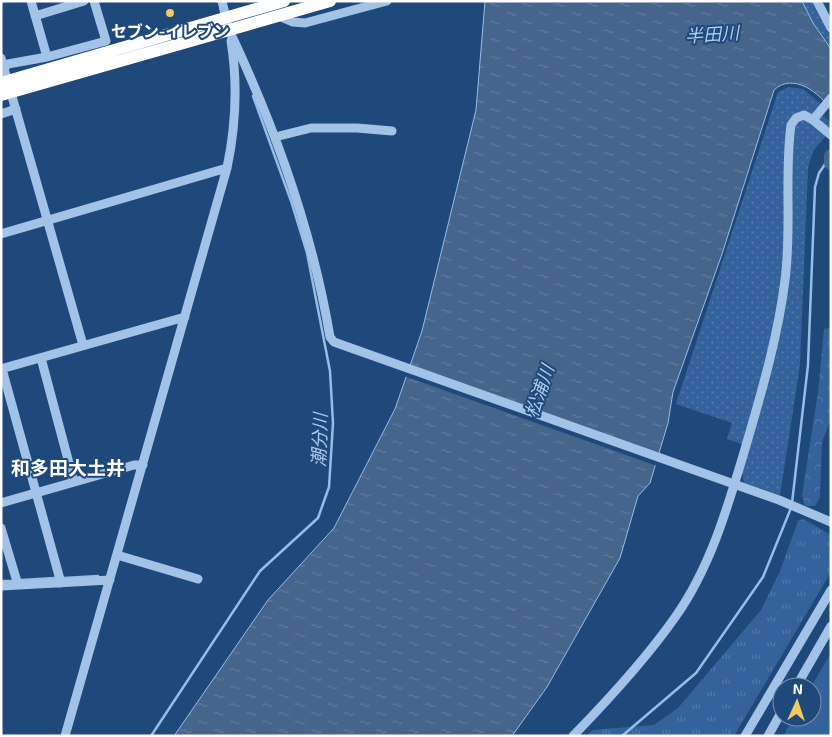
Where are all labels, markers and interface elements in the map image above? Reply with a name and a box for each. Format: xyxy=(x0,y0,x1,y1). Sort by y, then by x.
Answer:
marker: セブン-イレブン xyxy=(164,7,176,19)
place label: セブン-イレブン xyxy=(111,21,229,40)
water label: 半田川 xyxy=(684,21,742,47)
water label: 松浦川 xyxy=(520,360,559,420)
water label: 潮分川 xyxy=(307,411,331,467)
district label: 和多田大土井 xyxy=(11,456,125,479)
north arrow xyxy=(772,677,822,727)
text: N xyxy=(792,680,803,697)

